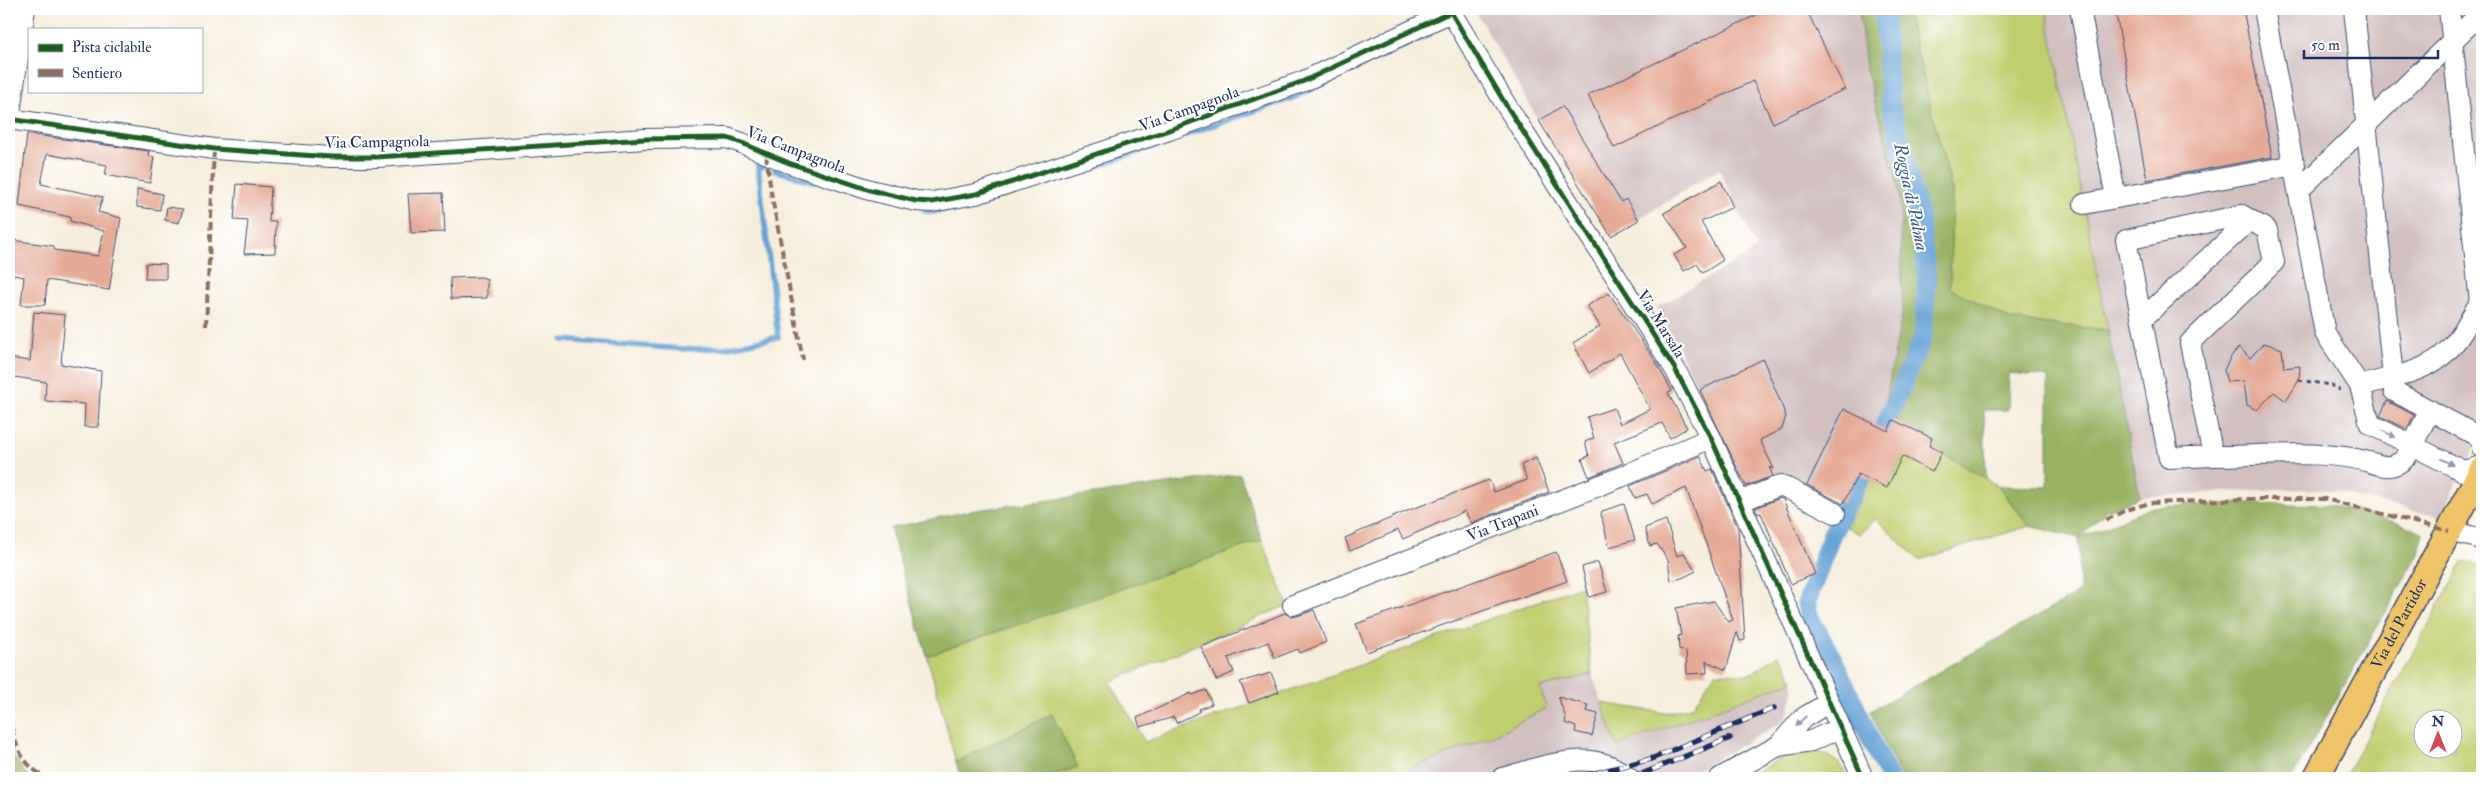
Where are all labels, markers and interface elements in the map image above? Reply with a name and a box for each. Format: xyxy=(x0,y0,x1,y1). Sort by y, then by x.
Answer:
legend xyxy=(28,28,202,92)
scale bar xyxy=(2304,28,2437,60)
text: 50 m xyxy=(2311,36,2340,55)
text: Pista ciclabile xyxy=(72,38,151,57)
text: Sentiero xyxy=(72,64,122,83)
street label: Via Campagnola xyxy=(1136,81,1243,137)
street label: Via Campagnola xyxy=(743,122,849,179)
street label: Via Campagnola xyxy=(324,131,430,154)
water label: Roggia di Palma xyxy=(1888,140,1934,253)
street label: Via Marsala xyxy=(1632,286,1690,362)
one-way arrow xyxy=(2382,430,2396,438)
one-way arrow xyxy=(2439,458,2454,466)
street label: Via Trapani xyxy=(1464,500,1541,546)
street label: Via del Partidor xyxy=(2367,575,2432,673)
north arrow xyxy=(2414,710,2464,760)
text: N xyxy=(2431,713,2445,730)
one-way arrow xyxy=(1795,715,1807,727)

